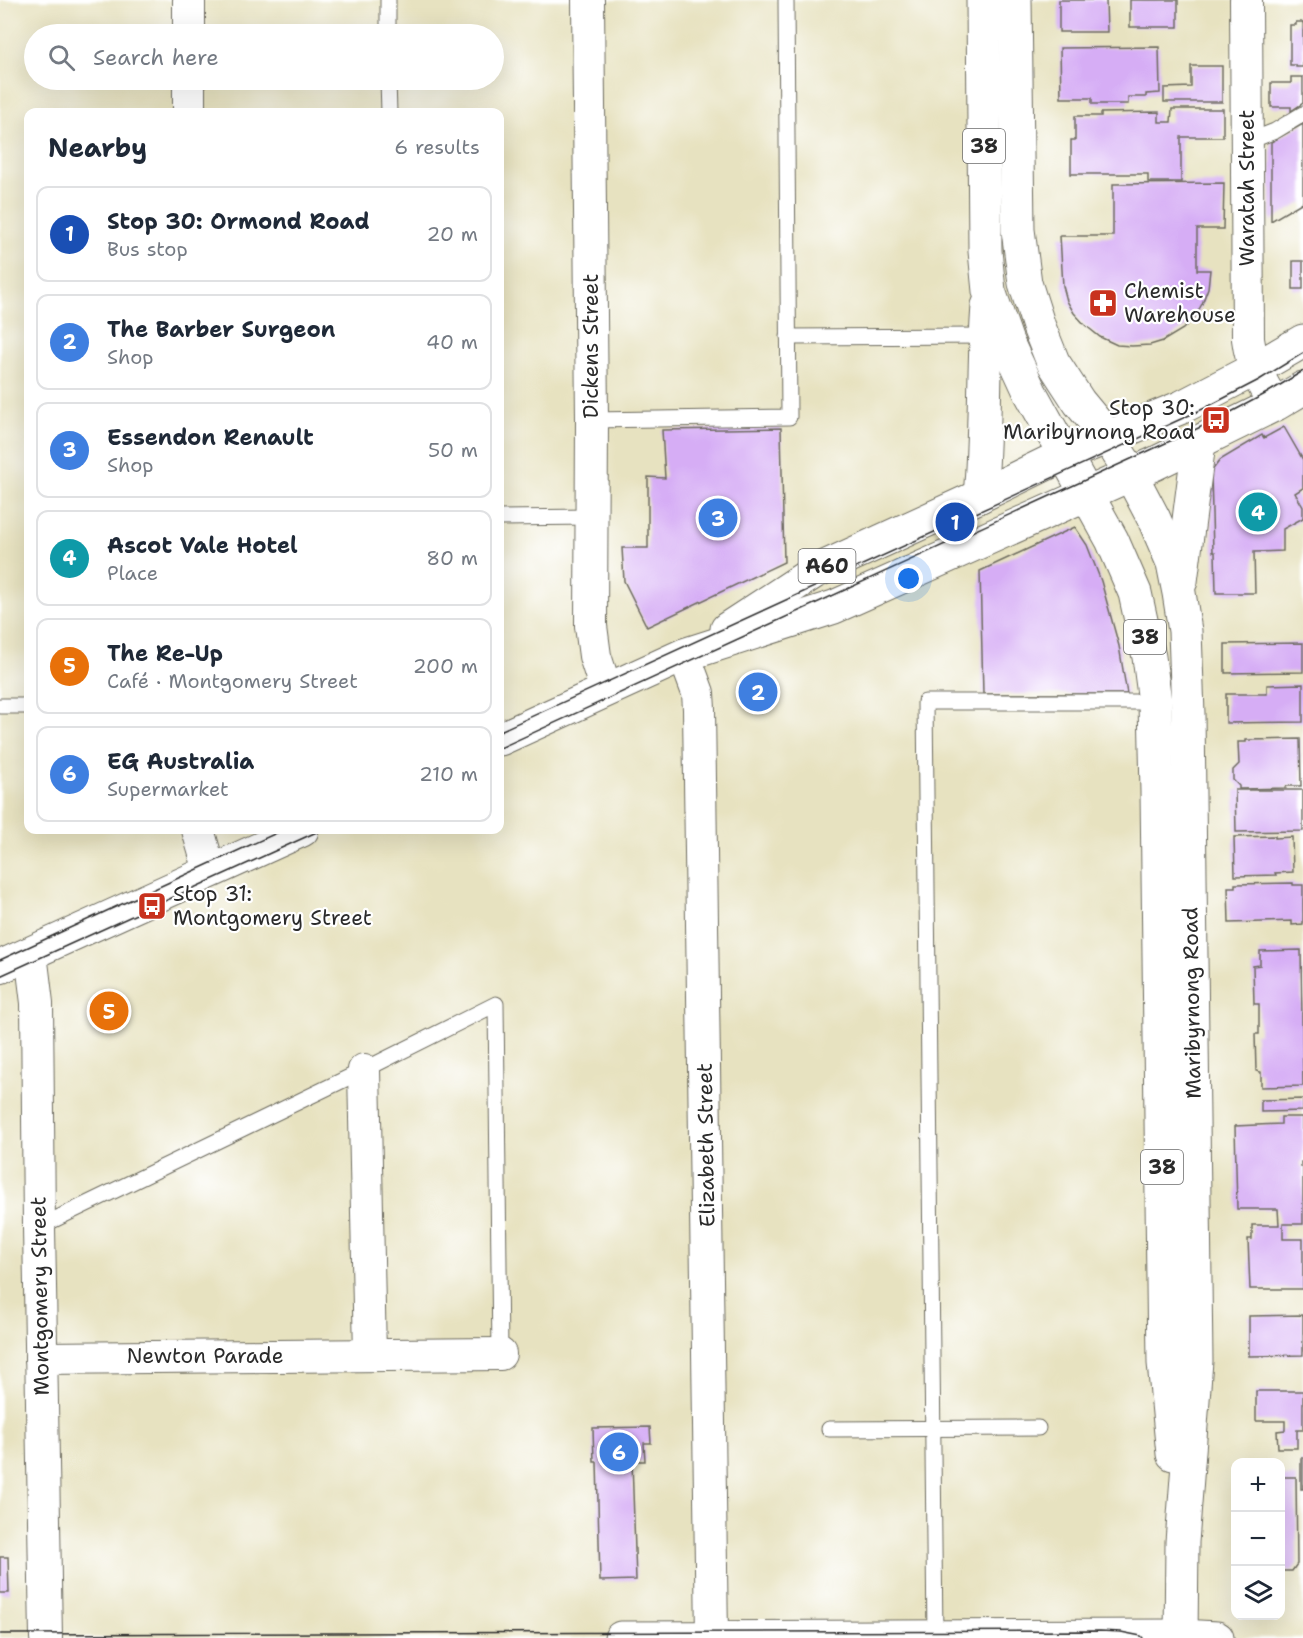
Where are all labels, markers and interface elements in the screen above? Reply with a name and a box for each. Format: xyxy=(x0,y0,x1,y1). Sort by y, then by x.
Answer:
search box xyxy=(24,24,504,90)
icon: search xyxy=(45,41,78,74)
text: Search here xyxy=(93,43,219,72)
street label: Waratah Street xyxy=(1233,109,1261,267)
road number: 38 xyxy=(963,129,1005,163)
text: Nearby xyxy=(48,130,147,165)
text: 6 results xyxy=(394,134,480,160)
text: Stop 30: Ormond Road xyxy=(107,207,370,236)
text: 1 xyxy=(65,221,74,247)
text: 20 m xyxy=(427,221,478,247)
text: Bus stop xyxy=(107,236,188,262)
street label: Dickens Street xyxy=(577,274,605,418)
place label: Chemist Warehouse xyxy=(1124,277,1236,329)
pharmacy icon: Chemist Warehouse xyxy=(1087,287,1119,319)
text: The Barber Surgeon xyxy=(107,315,335,344)
text: 2 xyxy=(63,329,77,355)
text: 40 m xyxy=(426,329,478,355)
text: Shop xyxy=(107,344,154,370)
place label: Stop 30: Maribyrnong Road xyxy=(1003,394,1195,446)
bus stop icon: Stop 30: Maribyrnong Road xyxy=(1200,404,1232,436)
text: Essendon Renault xyxy=(107,423,314,452)
text: 3 xyxy=(63,437,77,463)
text: 50 m xyxy=(428,437,478,463)
text: Shop xyxy=(107,452,154,478)
pin: 4 xyxy=(1238,490,1278,534)
pin: 3 xyxy=(698,496,738,540)
pin: 1 xyxy=(936,500,974,544)
text: Ascot Vale Hotel xyxy=(107,531,298,560)
text: 4 xyxy=(63,545,77,571)
text: 80 m xyxy=(426,545,478,571)
road number: A60 xyxy=(798,549,856,583)
text: Place xyxy=(107,560,158,586)
your location xyxy=(894,564,923,593)
road number: 38 xyxy=(1124,620,1166,654)
text: The Re-Up xyxy=(107,639,223,668)
text: 5 xyxy=(63,653,76,679)
text: 200 m xyxy=(413,653,478,679)
text: Café · Montgomery Street xyxy=(107,668,358,694)
pin: 2 xyxy=(738,670,777,714)
text: EG Australia xyxy=(107,747,254,776)
text: 6 xyxy=(63,761,77,787)
text: 210 m xyxy=(419,761,478,787)
text: Supermarket xyxy=(107,776,229,802)
place label: Stop 31: Montgomery Street xyxy=(173,880,372,932)
bus stop icon: Stop 31: Montgomery Street xyxy=(136,890,168,922)
street label: Maribyrnong Road xyxy=(1176,907,1208,1099)
pin: 5 xyxy=(90,988,128,1034)
street label: Elizabeth Street xyxy=(691,1063,721,1227)
road number: 38 xyxy=(1141,1150,1183,1184)
street label: Montgomery Street xyxy=(24,1196,56,1396)
street label: Newton Parade xyxy=(126,1342,284,1370)
pin: 6 xyxy=(600,1430,638,1474)
map controls xyxy=(1231,1458,1285,1620)
button: + xyxy=(1231,1458,1285,1512)
button: − xyxy=(1231,1512,1285,1566)
button: layers xyxy=(1231,1566,1285,1620)

